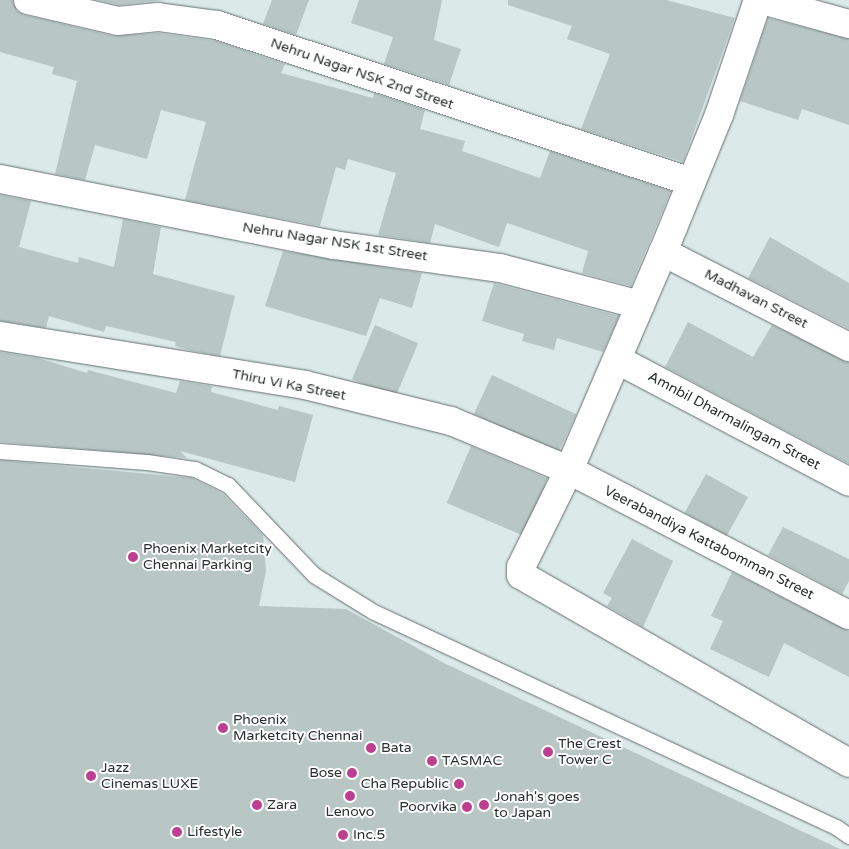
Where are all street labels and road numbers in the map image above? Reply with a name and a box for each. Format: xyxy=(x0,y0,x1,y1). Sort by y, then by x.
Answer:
street label: Nehru Nagar NSK 2nd Street xyxy=(268,35,456,113)
street label: Nehru Nagar NSK 1st Street xyxy=(241,219,429,265)
street label: Madhavan Street xyxy=(701,266,811,332)
street label: Thiru Vi Ka Street xyxy=(231,366,347,404)
street label: Amnbil Dharmalingam Street xyxy=(645,368,823,474)
street label: Veerabandiya Kattabomman Street xyxy=(601,483,817,603)

